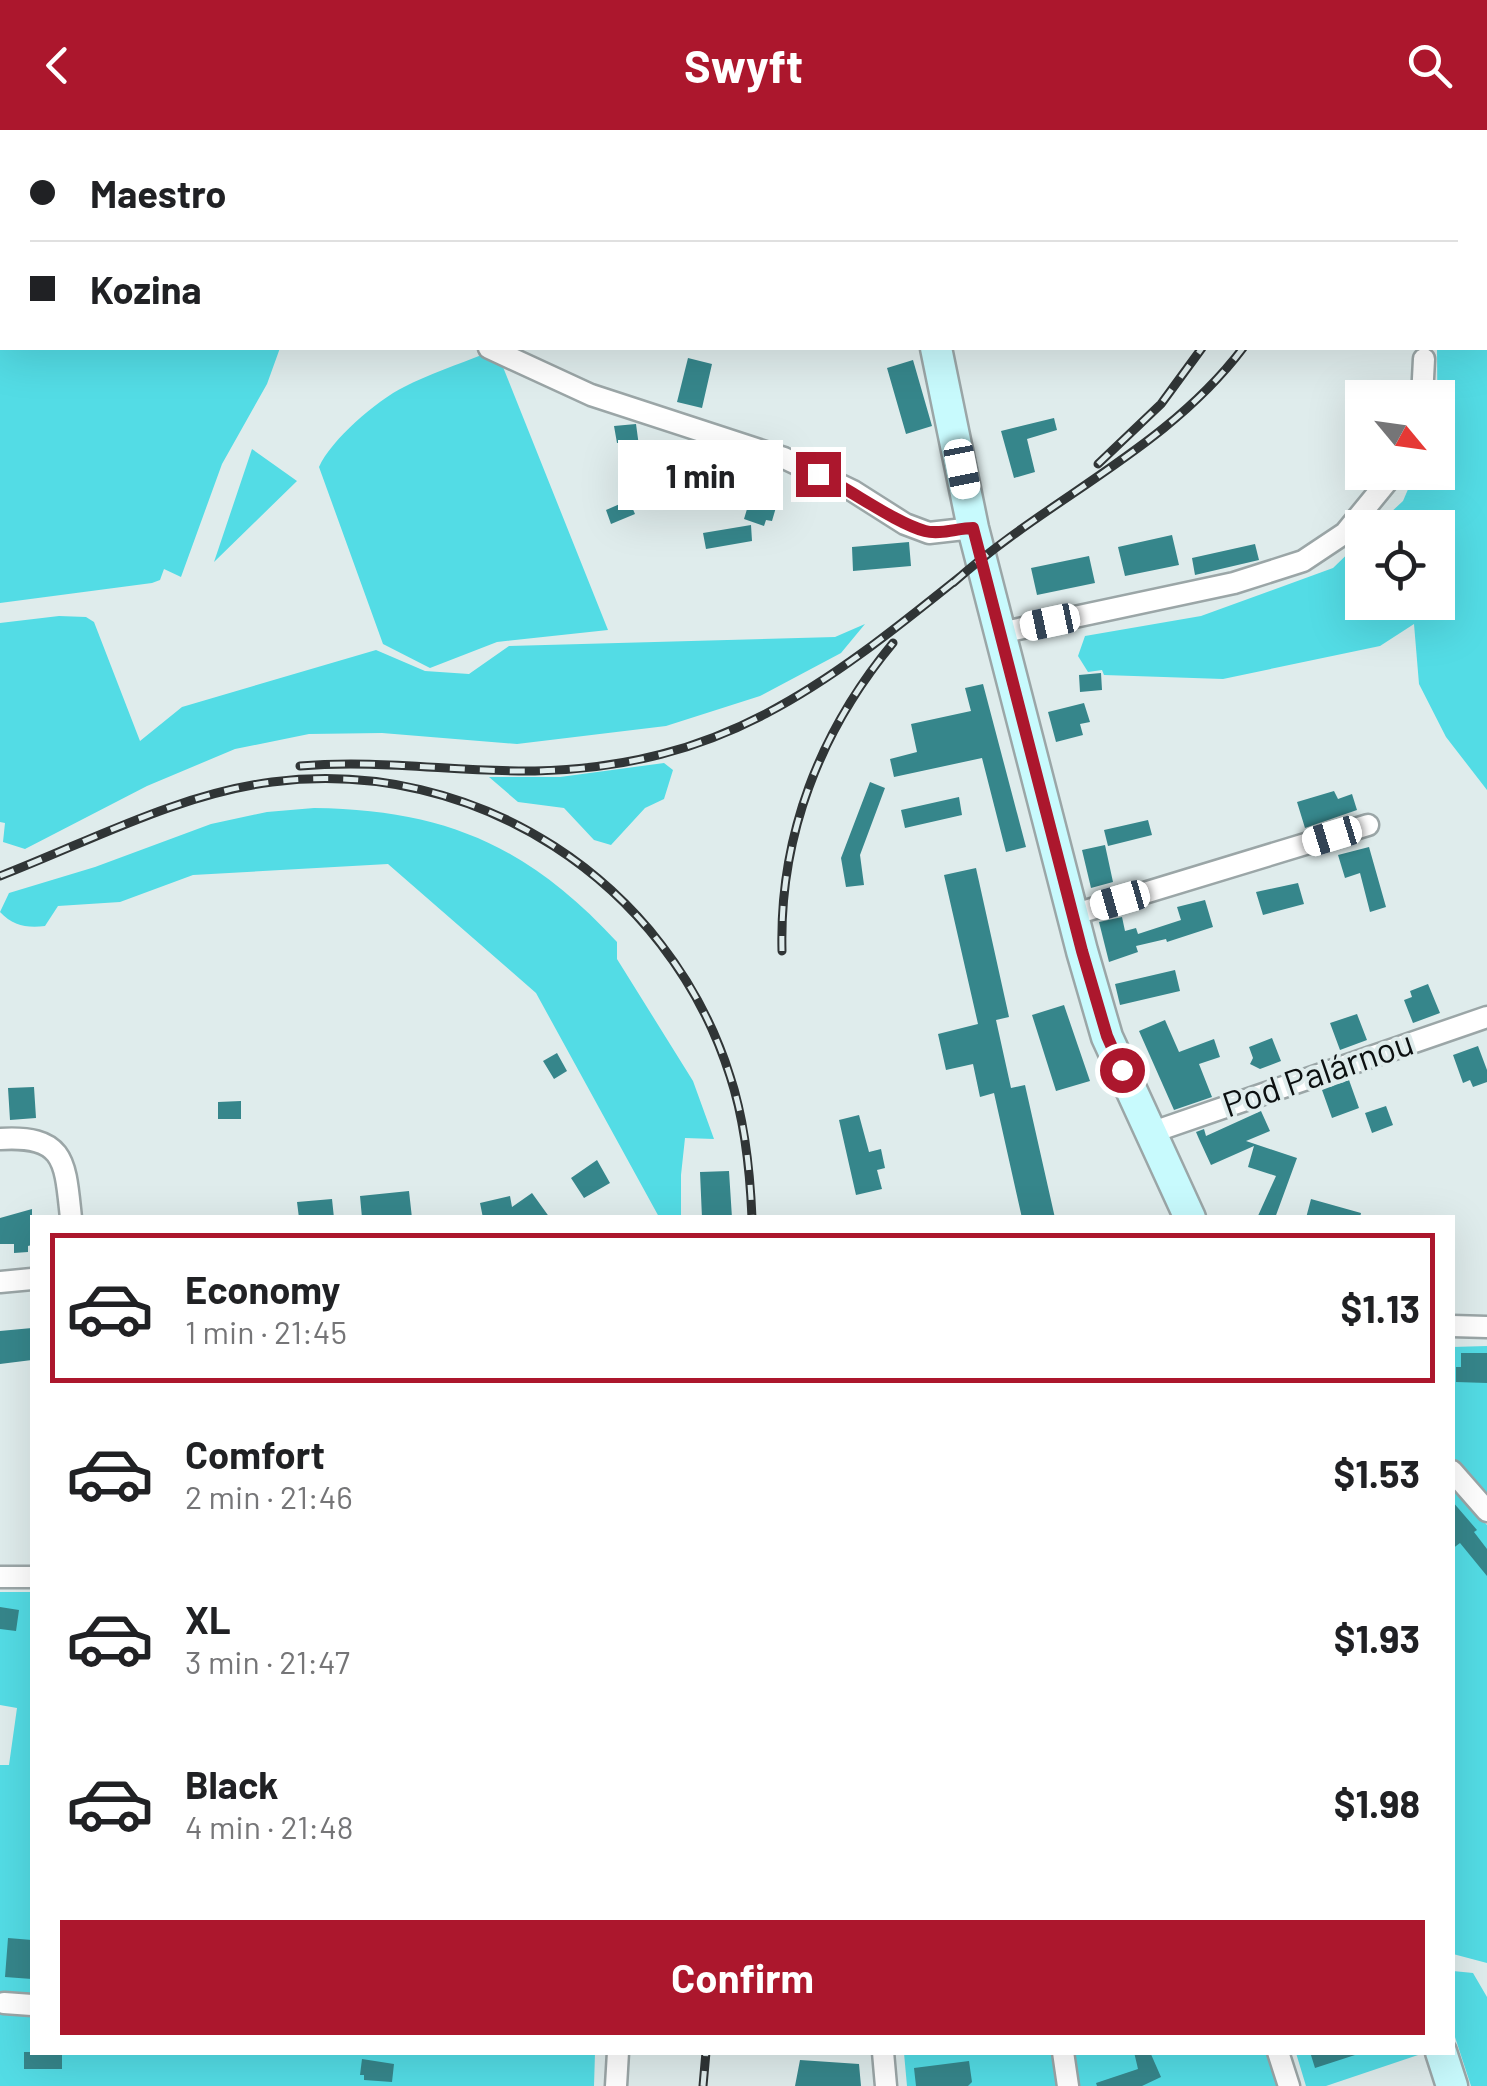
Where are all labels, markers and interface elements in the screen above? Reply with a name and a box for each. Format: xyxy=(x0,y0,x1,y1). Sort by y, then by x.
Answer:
icon: back xyxy=(30,38,85,93)
text: Swyft xyxy=(684,38,803,92)
icon: search xyxy=(1402,38,1457,93)
text: Maestro xyxy=(90,170,226,216)
text: Kozina xyxy=(90,266,202,312)
north arrow xyxy=(1345,380,1455,490)
map controls xyxy=(1345,380,1455,620)
car xyxy=(942,437,982,501)
callout: 1 min xyxy=(618,439,783,509)
route end xyxy=(796,452,841,497)
text: 1 min xyxy=(665,456,736,494)
button: locate xyxy=(1345,510,1455,620)
car xyxy=(1018,601,1082,643)
car xyxy=(1299,813,1365,859)
car xyxy=(1087,877,1153,923)
street label: Pod Palárnou xyxy=(1216,1020,1418,1124)
route start xyxy=(1100,1048,1145,1093)
icon: car xyxy=(65,1263,155,1353)
text: Economy xyxy=(185,1266,340,1312)
text: $1.13 xyxy=(1341,1285,1420,1331)
text: 1 min · 21:45 xyxy=(185,1312,347,1350)
icon: car xyxy=(65,1428,155,1518)
text: Comfort xyxy=(185,1431,325,1477)
text: $1.53 xyxy=(1334,1450,1420,1496)
text: 2 min · 21:46 xyxy=(185,1477,353,1515)
icon: car xyxy=(65,1593,155,1683)
text: XL xyxy=(185,1596,231,1642)
text: $1.93 xyxy=(1334,1615,1420,1661)
text: 3 min · 21:47 xyxy=(185,1642,350,1680)
icon: car xyxy=(65,1758,155,1848)
text: Black xyxy=(185,1761,279,1807)
text: $1.98 xyxy=(1334,1780,1420,1826)
text: 4 min · 21:48 xyxy=(185,1807,353,1845)
button: Confirm xyxy=(60,1920,1425,2035)

